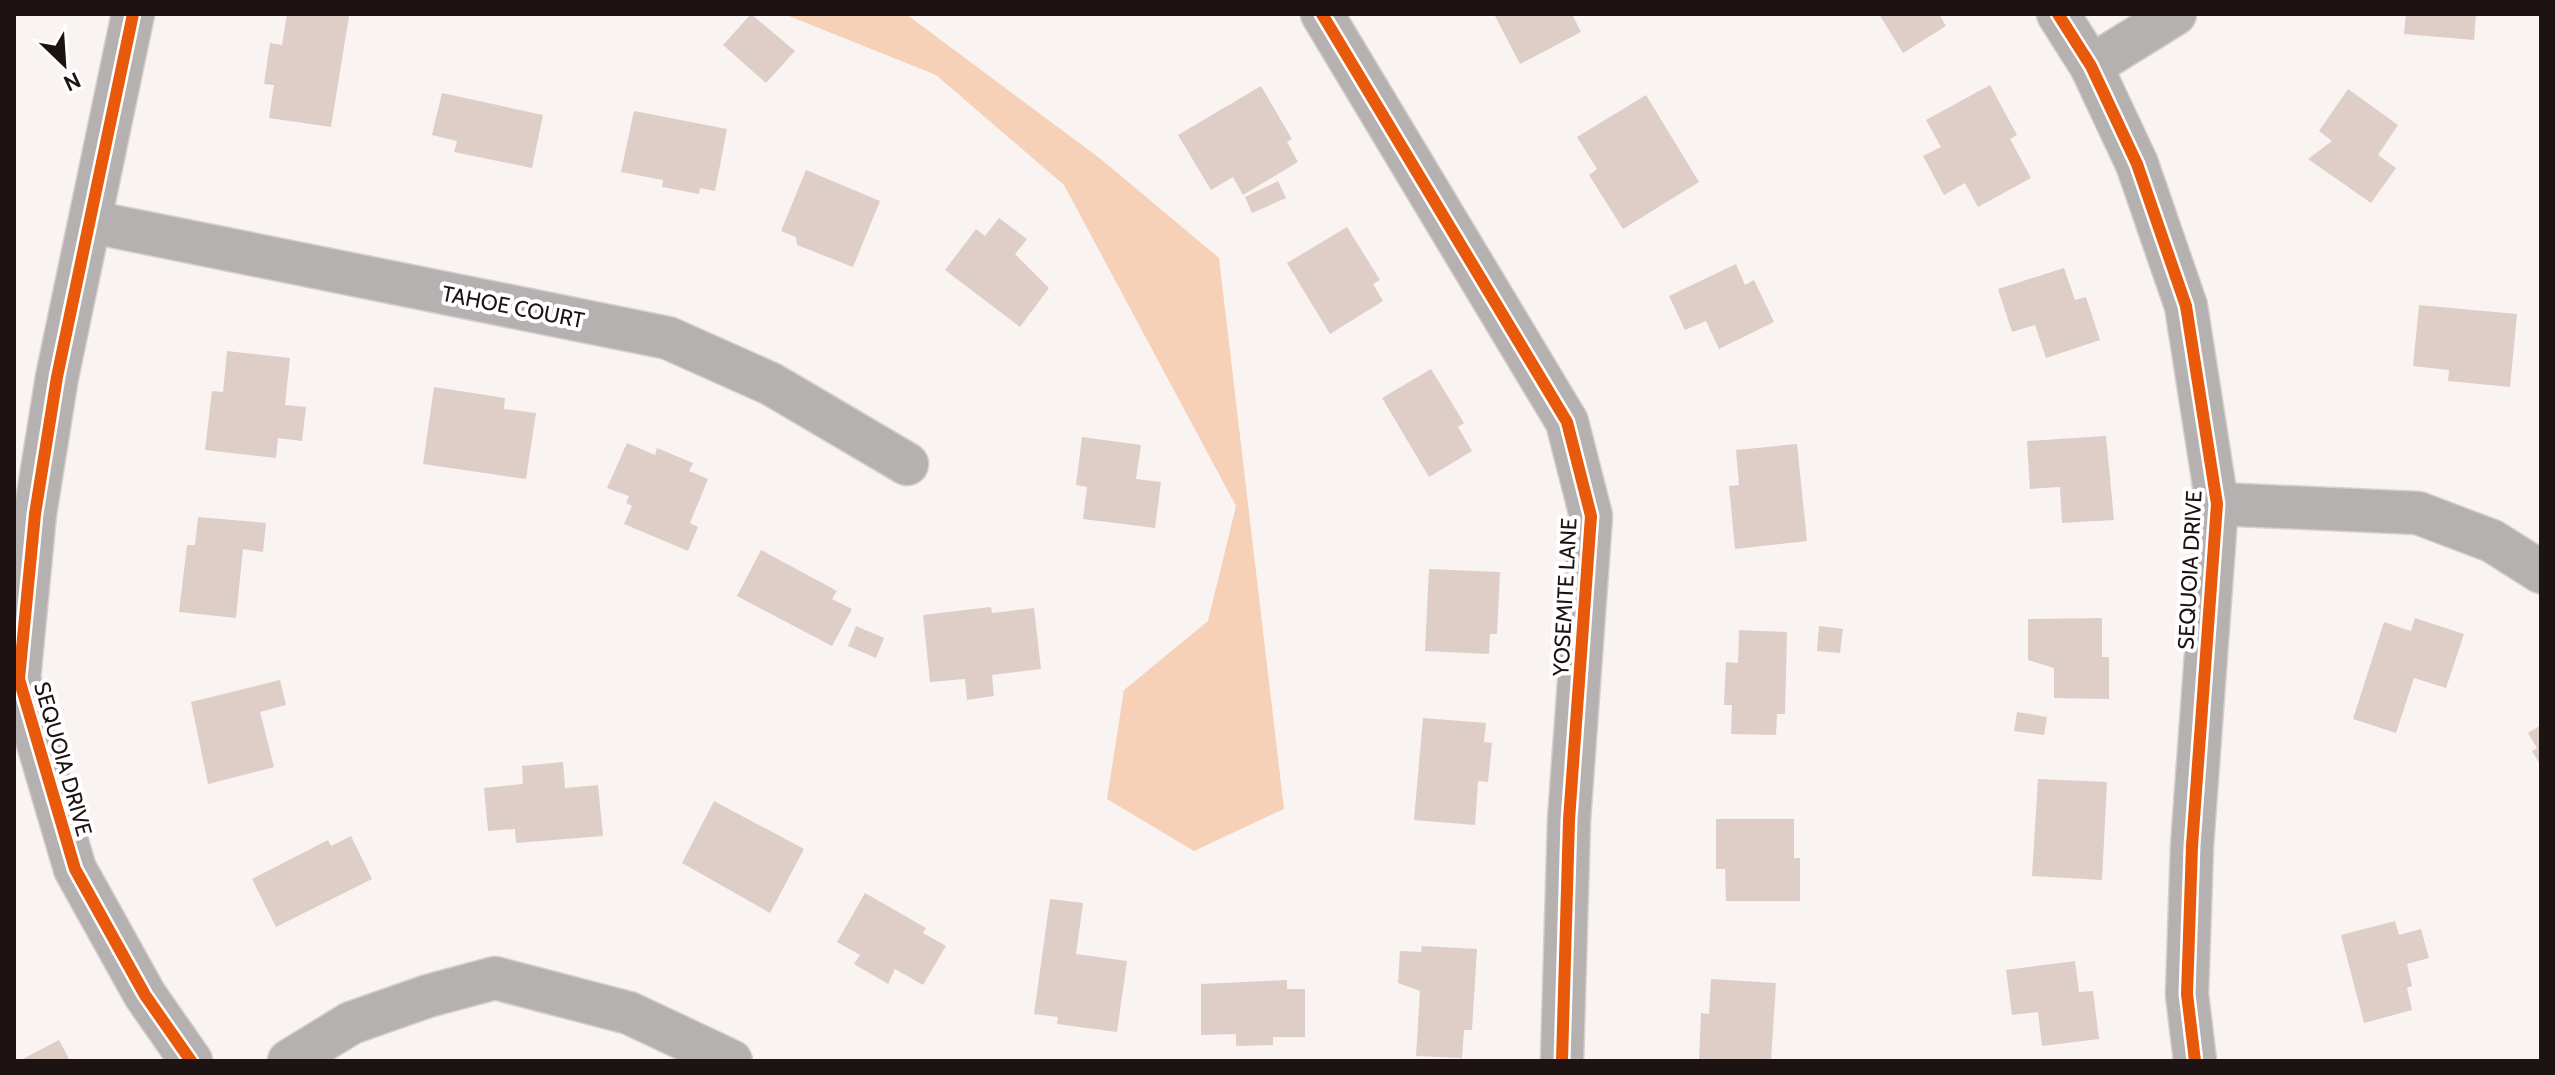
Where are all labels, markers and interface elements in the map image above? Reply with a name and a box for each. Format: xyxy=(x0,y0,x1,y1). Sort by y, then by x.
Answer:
north arrow xyxy=(24,24,104,104)
text: N xyxy=(59,66,85,97)
street label: TAHOE COURT xyxy=(439,280,587,334)
street label: SEQUOIA DRIVE xyxy=(2172,490,2208,650)
street label: YOSEMITE LANE xyxy=(1547,517,1583,678)
street label: SEQUOIA DRIVE xyxy=(28,679,98,839)

